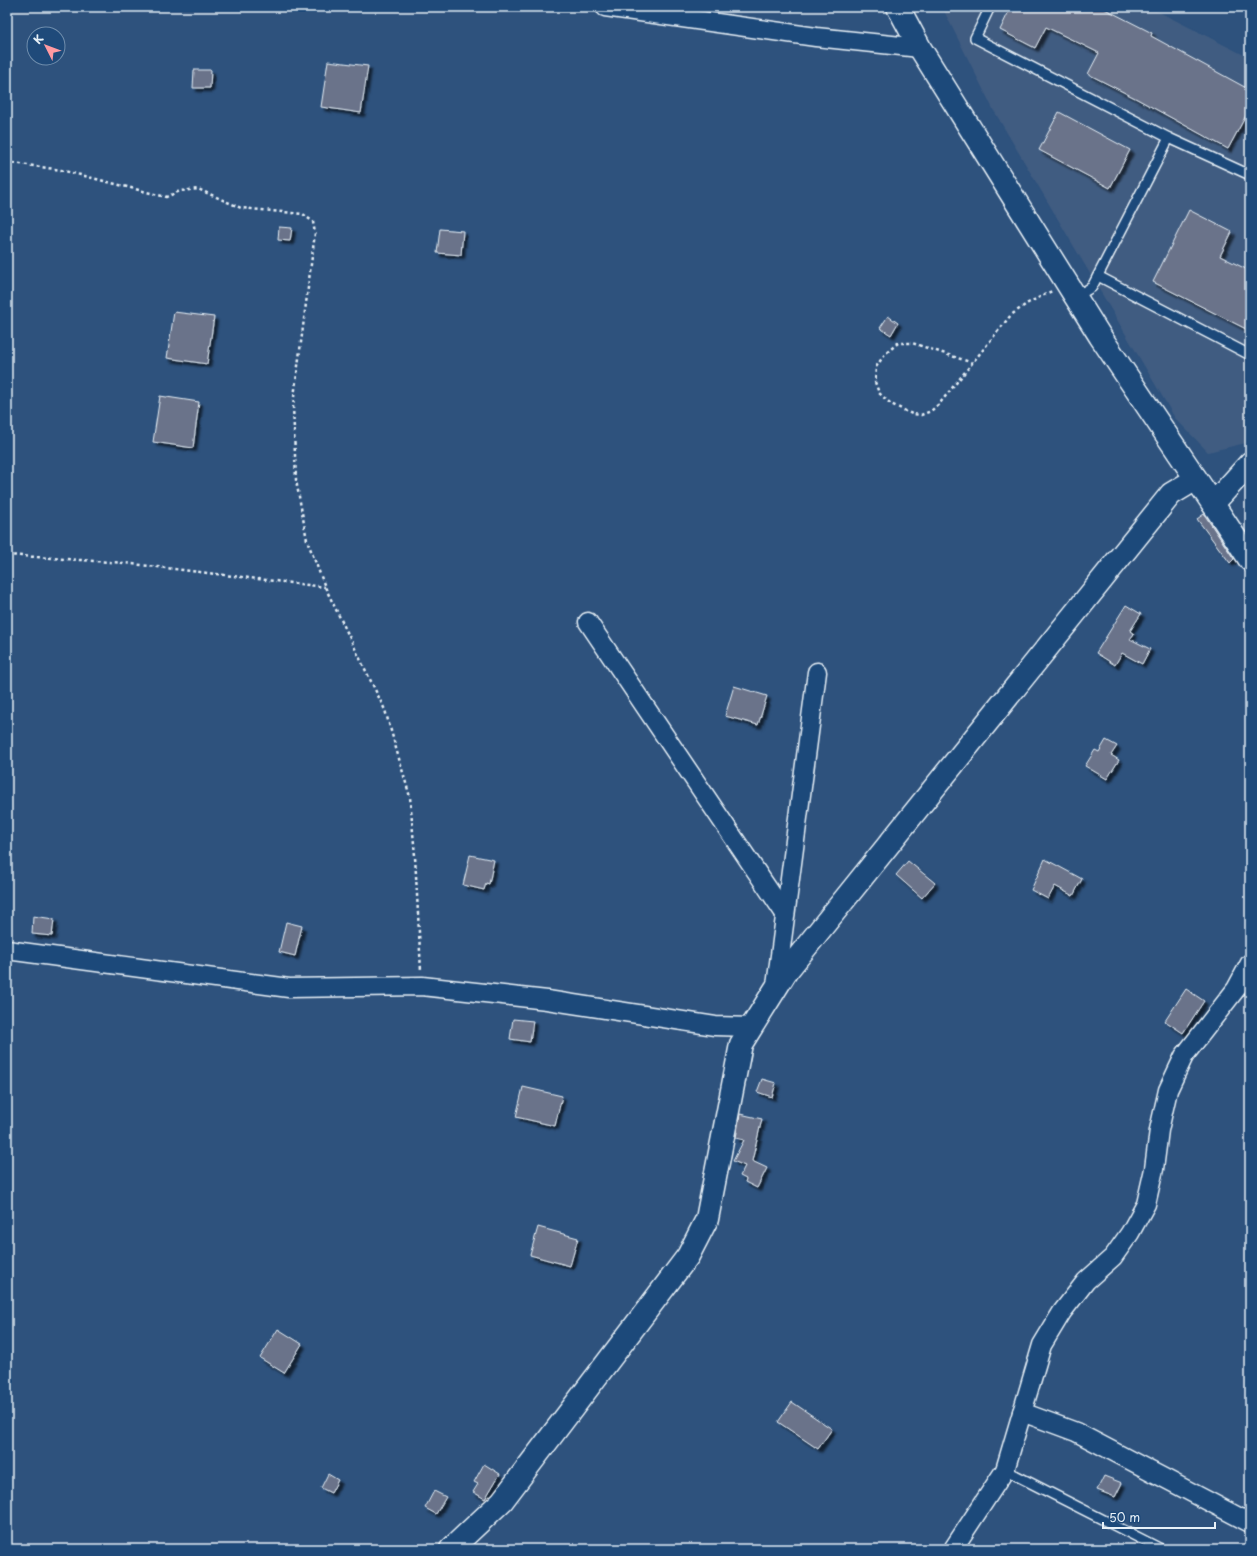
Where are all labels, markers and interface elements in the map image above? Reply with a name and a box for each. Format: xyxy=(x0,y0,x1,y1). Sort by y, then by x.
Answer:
north arrow xyxy=(26,26,66,66)
text: K xyxy=(29,30,47,48)
scale bar xyxy=(1103,1504,1215,1530)
text: 50 m xyxy=(1109,1508,1140,1526)

